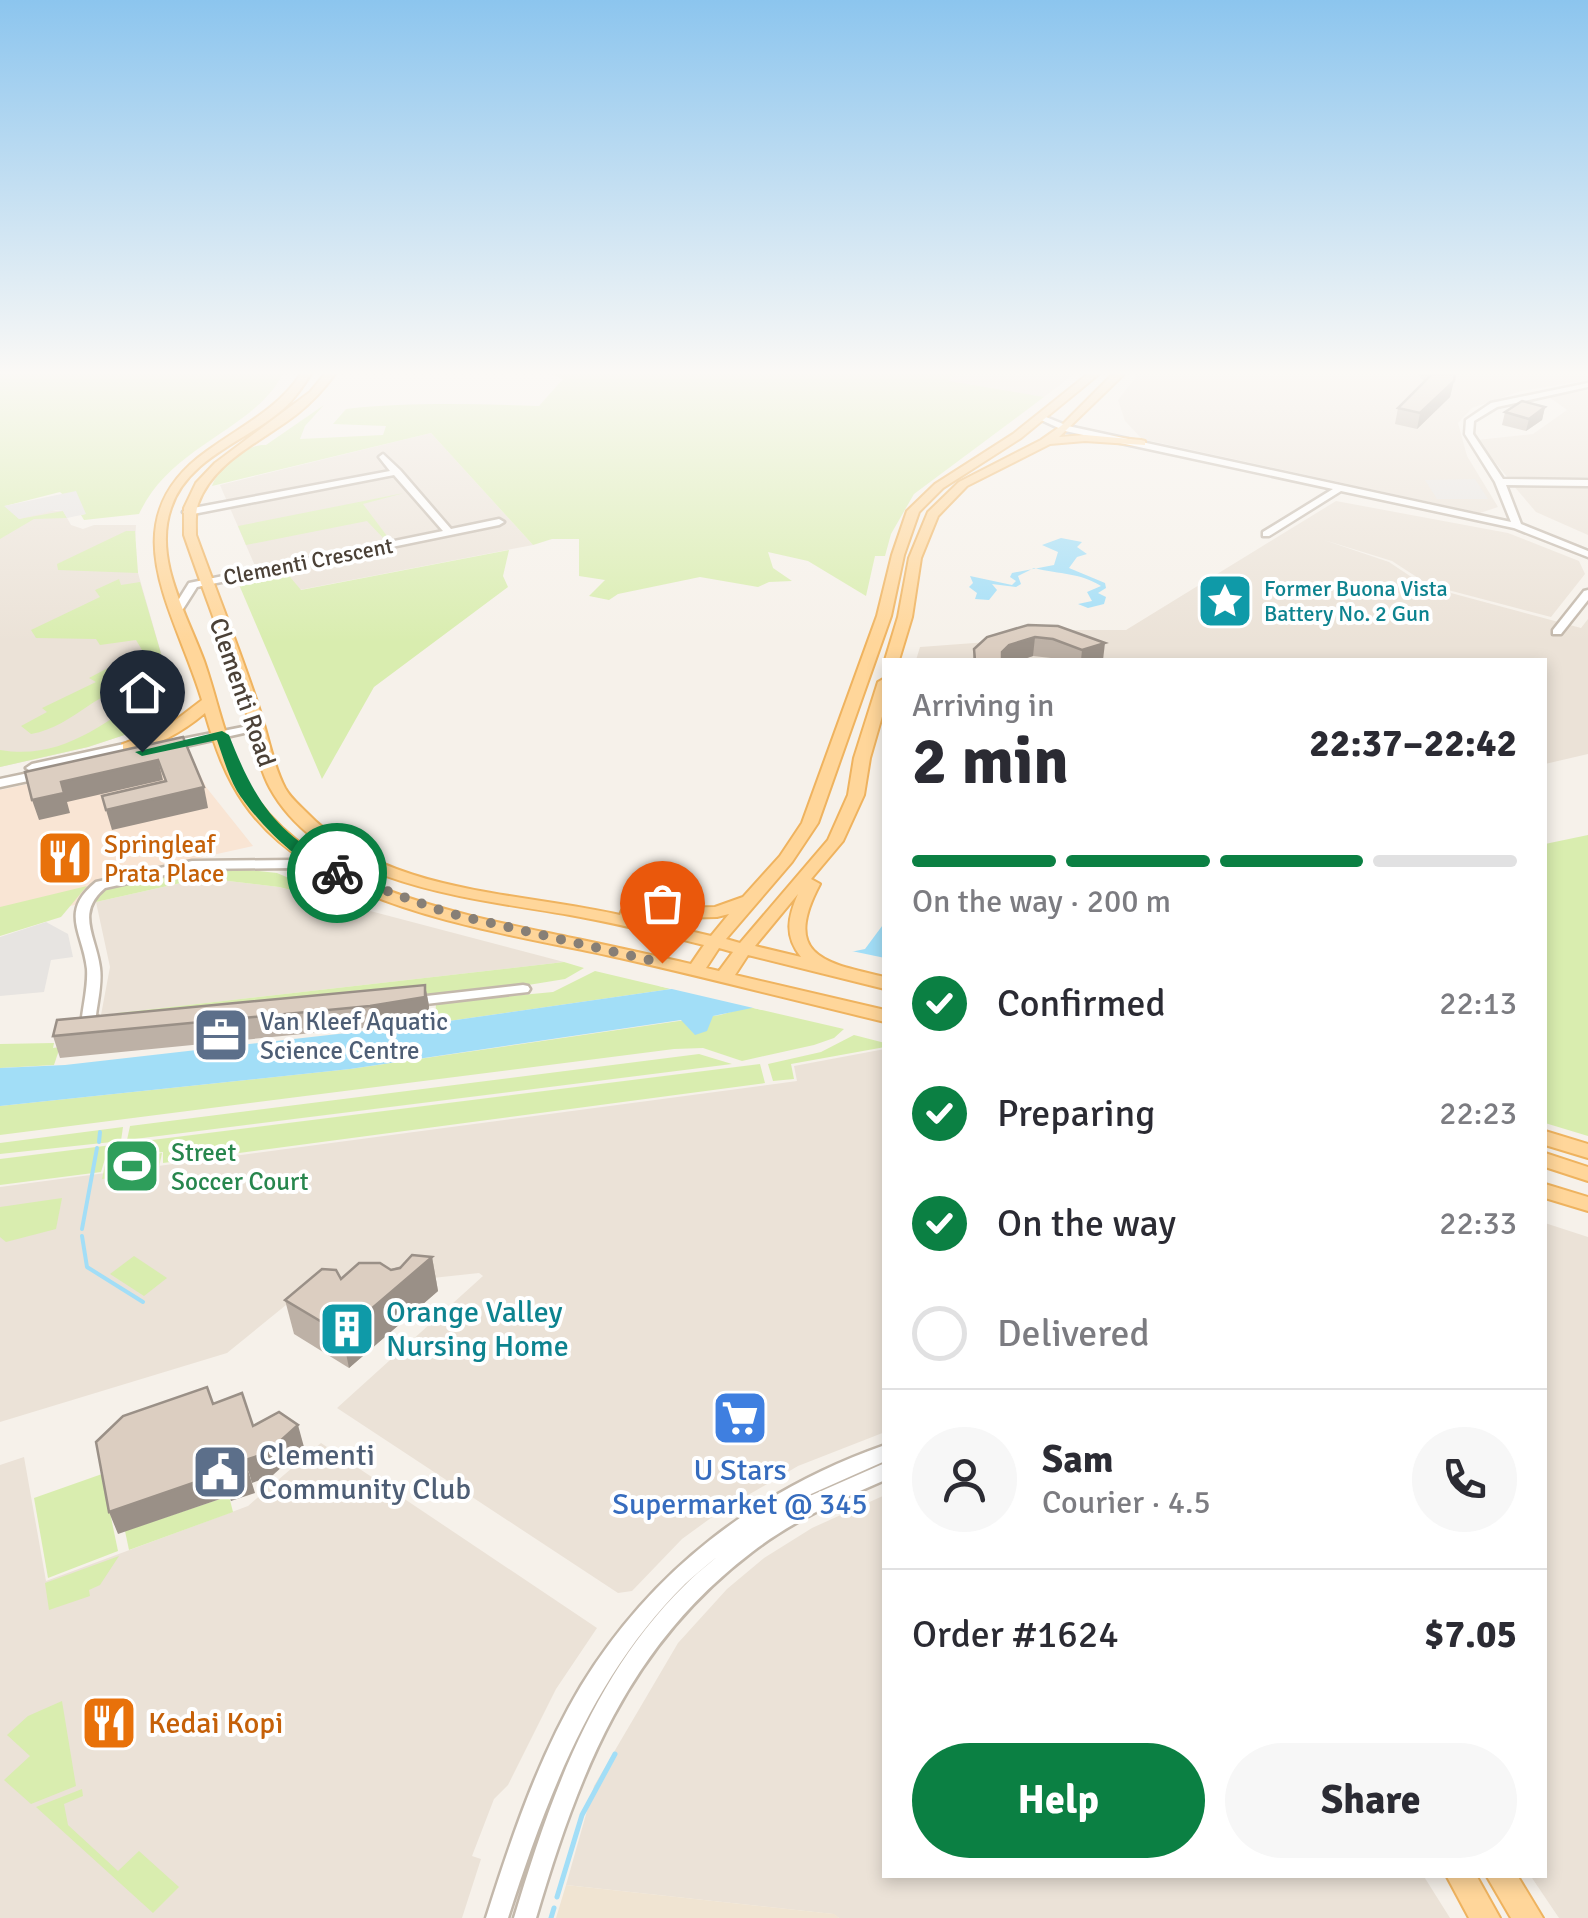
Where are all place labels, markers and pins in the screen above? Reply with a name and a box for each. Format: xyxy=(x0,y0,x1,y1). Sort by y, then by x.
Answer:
place icon: Former Buona Vista Battery No. 2 Gun xyxy=(1195,571,1255,631)
place label: Former Buona Vista Battery No. 2 Gun xyxy=(1264,575,1448,627)
pin xyxy=(100,650,185,753)
restaurant icon: Springleaf Prata Place xyxy=(35,828,95,888)
place label: Springleaf Prata Place xyxy=(104,829,224,889)
pin xyxy=(620,861,705,964)
office icon: Van Kleef Aquatic Science Centre xyxy=(191,1005,251,1065)
place label: Van Kleef Aquatic Science Centre xyxy=(260,1006,448,1066)
sports icon: Street Soccer Court xyxy=(102,1136,162,1196)
place label: Street Soccer Court xyxy=(171,1137,309,1197)
place label: Orange Valley Nursing Home xyxy=(386,1294,569,1365)
building icon: Orange Valley Nursing Home xyxy=(317,1299,377,1359)
supermarket icon: U Stars Supermarket @ 345 xyxy=(710,1388,770,1448)
place label: Clementi Community Club xyxy=(259,1437,471,1508)
public building icon: Clementi Community Club xyxy=(190,1442,250,1502)
place label: U Stars Supermarket @ 345 xyxy=(612,1452,868,1523)
restaurant icon: Kedai Kopi xyxy=(79,1693,139,1753)
place label: Kedai Kopi xyxy=(148,1705,283,1742)

